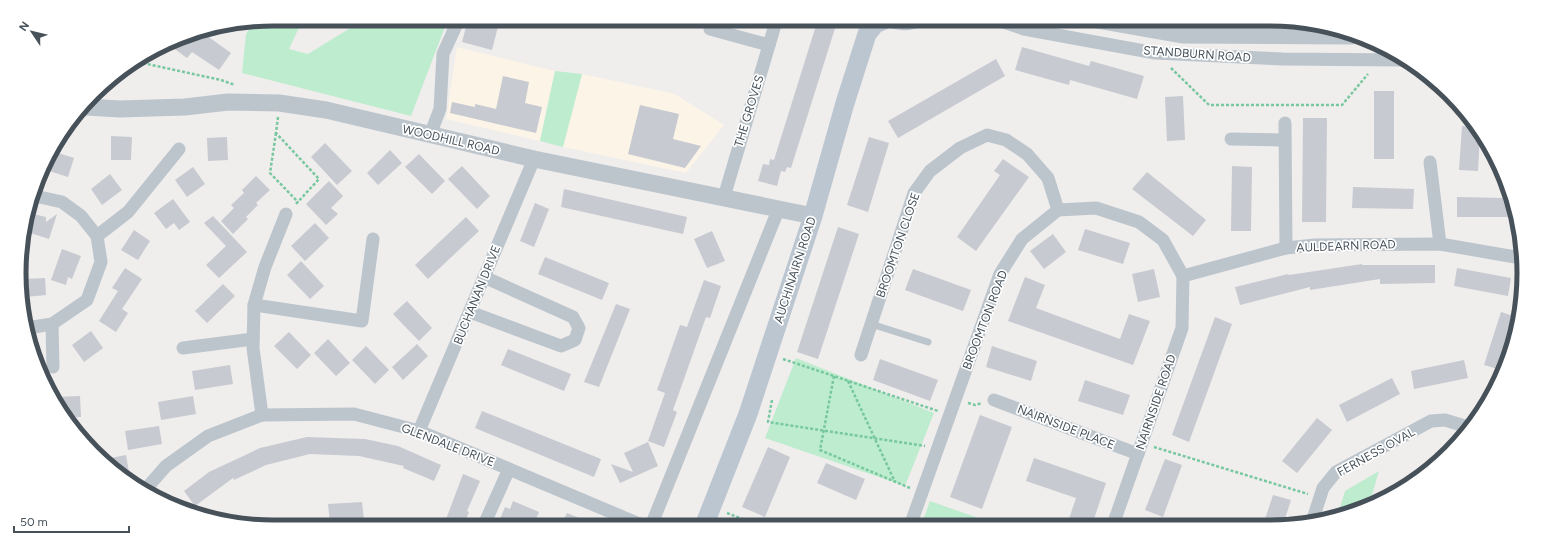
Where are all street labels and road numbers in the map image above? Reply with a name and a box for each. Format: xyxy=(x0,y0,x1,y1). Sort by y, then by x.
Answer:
street label: STANDBURN ROAD xyxy=(1143,43,1251,65)
street label: THE GROVES xyxy=(731,73,767,149)
street label: WOODHILL ROAD xyxy=(401,122,501,158)
street label: BROOMTON CLOSE xyxy=(873,191,923,299)
street label: AUCHINAIRN ROAD xyxy=(771,215,819,325)
street label: AULDEARN ROAD xyxy=(1296,237,1396,255)
street label: BUCHANAN DRIVE xyxy=(451,243,503,347)
street label: BROOMTON ROAD xyxy=(960,268,1010,372)
street label: NAIRNSIDE ROAD xyxy=(1133,353,1179,451)
street label: NAIRNSIDE PLACE xyxy=(1015,402,1117,452)
street label: GLENDALE DRIVE xyxy=(399,421,497,469)
street label: FERNESS OVAL xyxy=(1335,425,1418,479)

